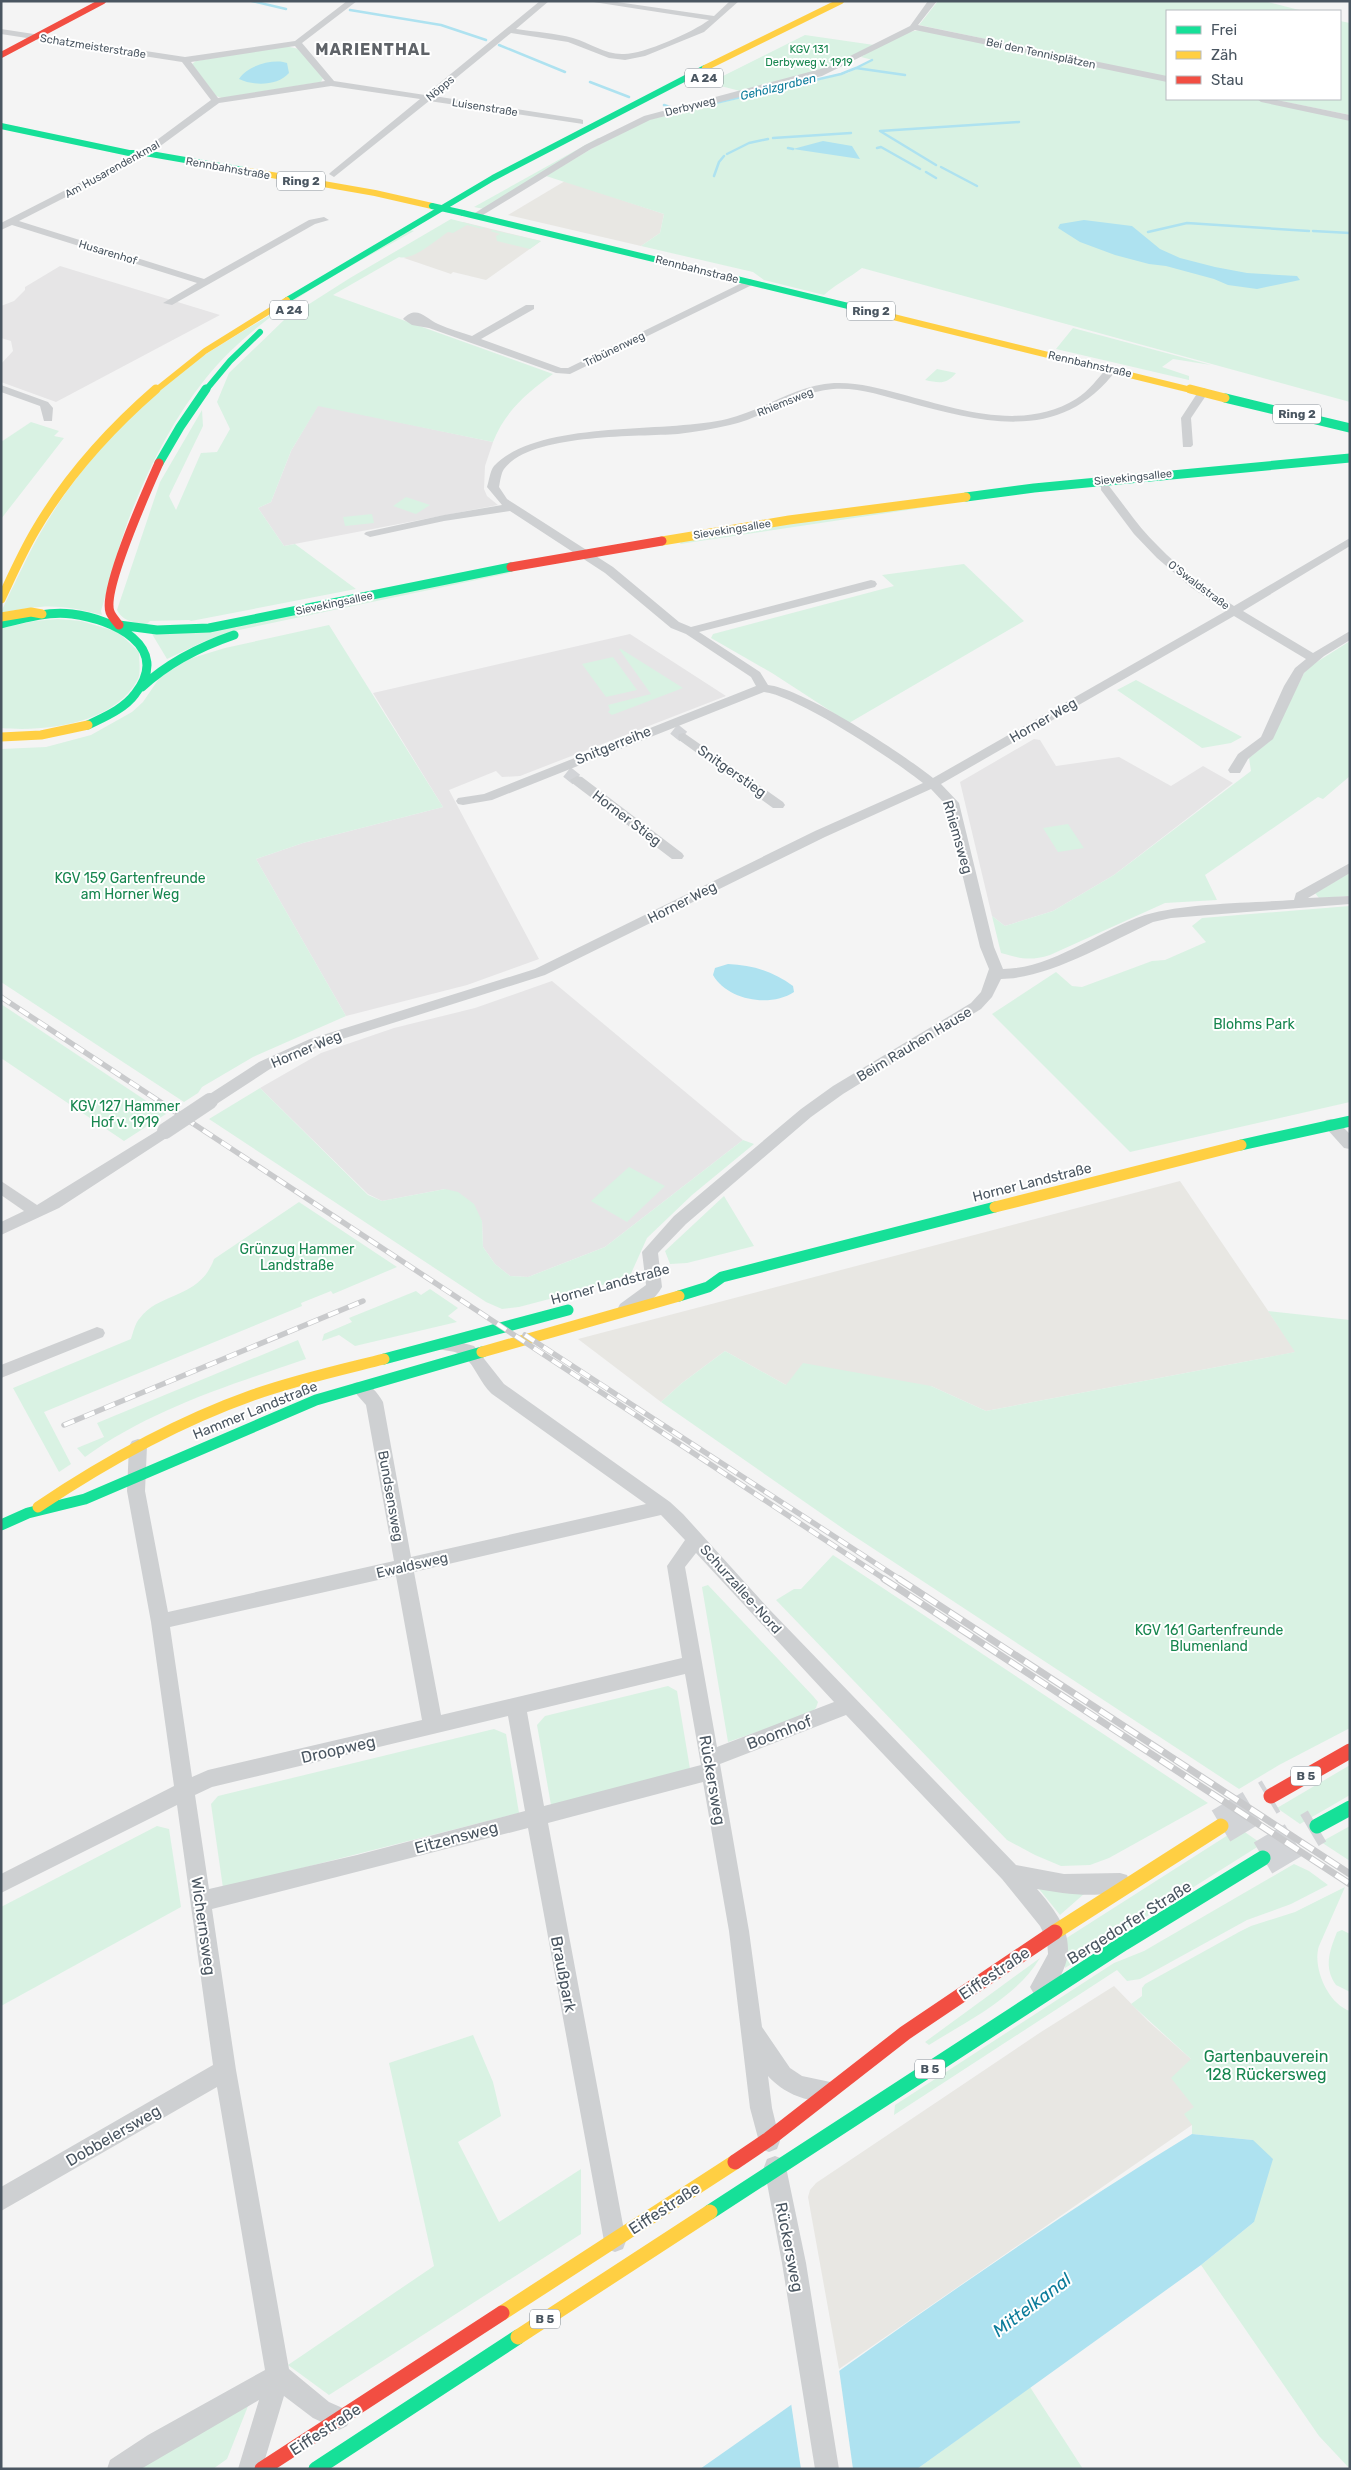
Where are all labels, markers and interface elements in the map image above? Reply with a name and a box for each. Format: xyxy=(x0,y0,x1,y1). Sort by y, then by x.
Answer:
legend xyxy=(1166,10,1341,100)
text: Frei xyxy=(1211,21,1237,39)
street label: Schatzmeisterstraße xyxy=(39,32,147,61)
street label: Bei den Tennisplätzen xyxy=(985,36,1097,71)
district label: MARIENTHAL xyxy=(315,40,431,59)
park label: KGV 131 Derbyweg v. 1919 xyxy=(765,43,853,69)
text: Zäh xyxy=(1211,46,1237,64)
road number: A 24 xyxy=(685,68,723,88)
water label: Gehölzgraben xyxy=(739,71,817,103)
text: Stau xyxy=(1211,71,1244,89)
street label: Nöpps xyxy=(424,73,457,104)
street label: Derbyweg xyxy=(663,94,717,119)
street label: Luisenstraße xyxy=(451,96,519,119)
street label: Am Husarendenkmal xyxy=(63,138,162,201)
street label: Rennbahnstraße xyxy=(185,155,271,182)
road number: Ring 2 xyxy=(277,172,325,190)
street label: Husarenhof xyxy=(77,237,139,268)
street label: Rennbahnstraße xyxy=(654,253,740,286)
road number: A 24 xyxy=(270,300,308,320)
road number: Ring 2 xyxy=(847,302,895,321)
street label: Tribünenweg xyxy=(582,329,647,370)
street label: Rennbahnstraße xyxy=(1047,349,1133,380)
street label: Rhiemsweg xyxy=(755,385,815,420)
road number: Ring 2 xyxy=(1273,404,1321,424)
street label: Sievekingsallee xyxy=(1093,467,1173,488)
street label: Sievekingsallee xyxy=(692,517,772,542)
street label: O'Swaldstraße xyxy=(1165,558,1232,613)
street label: Sievekingsallee xyxy=(294,589,374,618)
street label: Horner Weg xyxy=(1007,694,1080,747)
street label: Snitgerreihe xyxy=(573,722,654,768)
street label: Snitgerstieg xyxy=(694,742,769,801)
street label: Horner Stieg xyxy=(589,787,665,850)
street label: Rhiemsweg xyxy=(939,798,976,876)
park label: KGV 159 Gartenfreunde am Horner Weg xyxy=(54,870,206,903)
street label: Horner Weg xyxy=(645,878,720,927)
street label: Beim Rauhen Hause xyxy=(854,1003,975,1086)
park label: Blohms Park xyxy=(1213,1016,1295,1033)
street label: Horner Weg xyxy=(268,1027,344,1072)
park label: KGV 127 Hammer Hof v. 1919 xyxy=(70,1098,181,1131)
street label: Horner Landstraße xyxy=(971,1159,1094,1206)
park label: Grünzug Hammer Landstraße xyxy=(240,1241,355,1274)
street label: Horner Landstraße xyxy=(549,1260,671,1309)
street label: Hammer Landstraße xyxy=(190,1378,320,1443)
street label: Bundsensweg xyxy=(374,1449,407,1543)
street label: Schurzallee-Nord xyxy=(696,1541,785,1637)
street label: Ewaldsweg xyxy=(375,1549,450,1582)
park label: KGV 161 Gartenfreunde Blumenland xyxy=(1135,1622,1283,1655)
street label: Boomhof xyxy=(744,1711,815,1754)
street label: Droopweg xyxy=(299,1732,377,1767)
street label: Rückersweg xyxy=(695,1734,730,1827)
road number: B 5 xyxy=(1291,1766,1321,1785)
street label: Eitzensweg xyxy=(412,1817,500,1858)
street label: Wichernsweg xyxy=(187,1876,220,1976)
street label: Bergedorfer Straße xyxy=(1064,1877,1195,1968)
street label: Braußpark xyxy=(547,1934,580,2015)
street label: Eiffestraße xyxy=(955,1943,1033,2004)
park label: Gartenbauverein 128 Rückersweg xyxy=(1204,2047,1328,2084)
road number: B 5 xyxy=(915,2060,945,2078)
street label: Dobbelersweg xyxy=(63,2101,164,2170)
street label: Eiffestraße xyxy=(625,2178,703,2238)
street label: Rückersweg xyxy=(772,2201,808,2294)
water label: Mittelkanal xyxy=(988,2268,1076,2342)
road number: B 5 xyxy=(530,2310,560,2328)
street label: Eiffestraße xyxy=(286,2399,364,2459)

